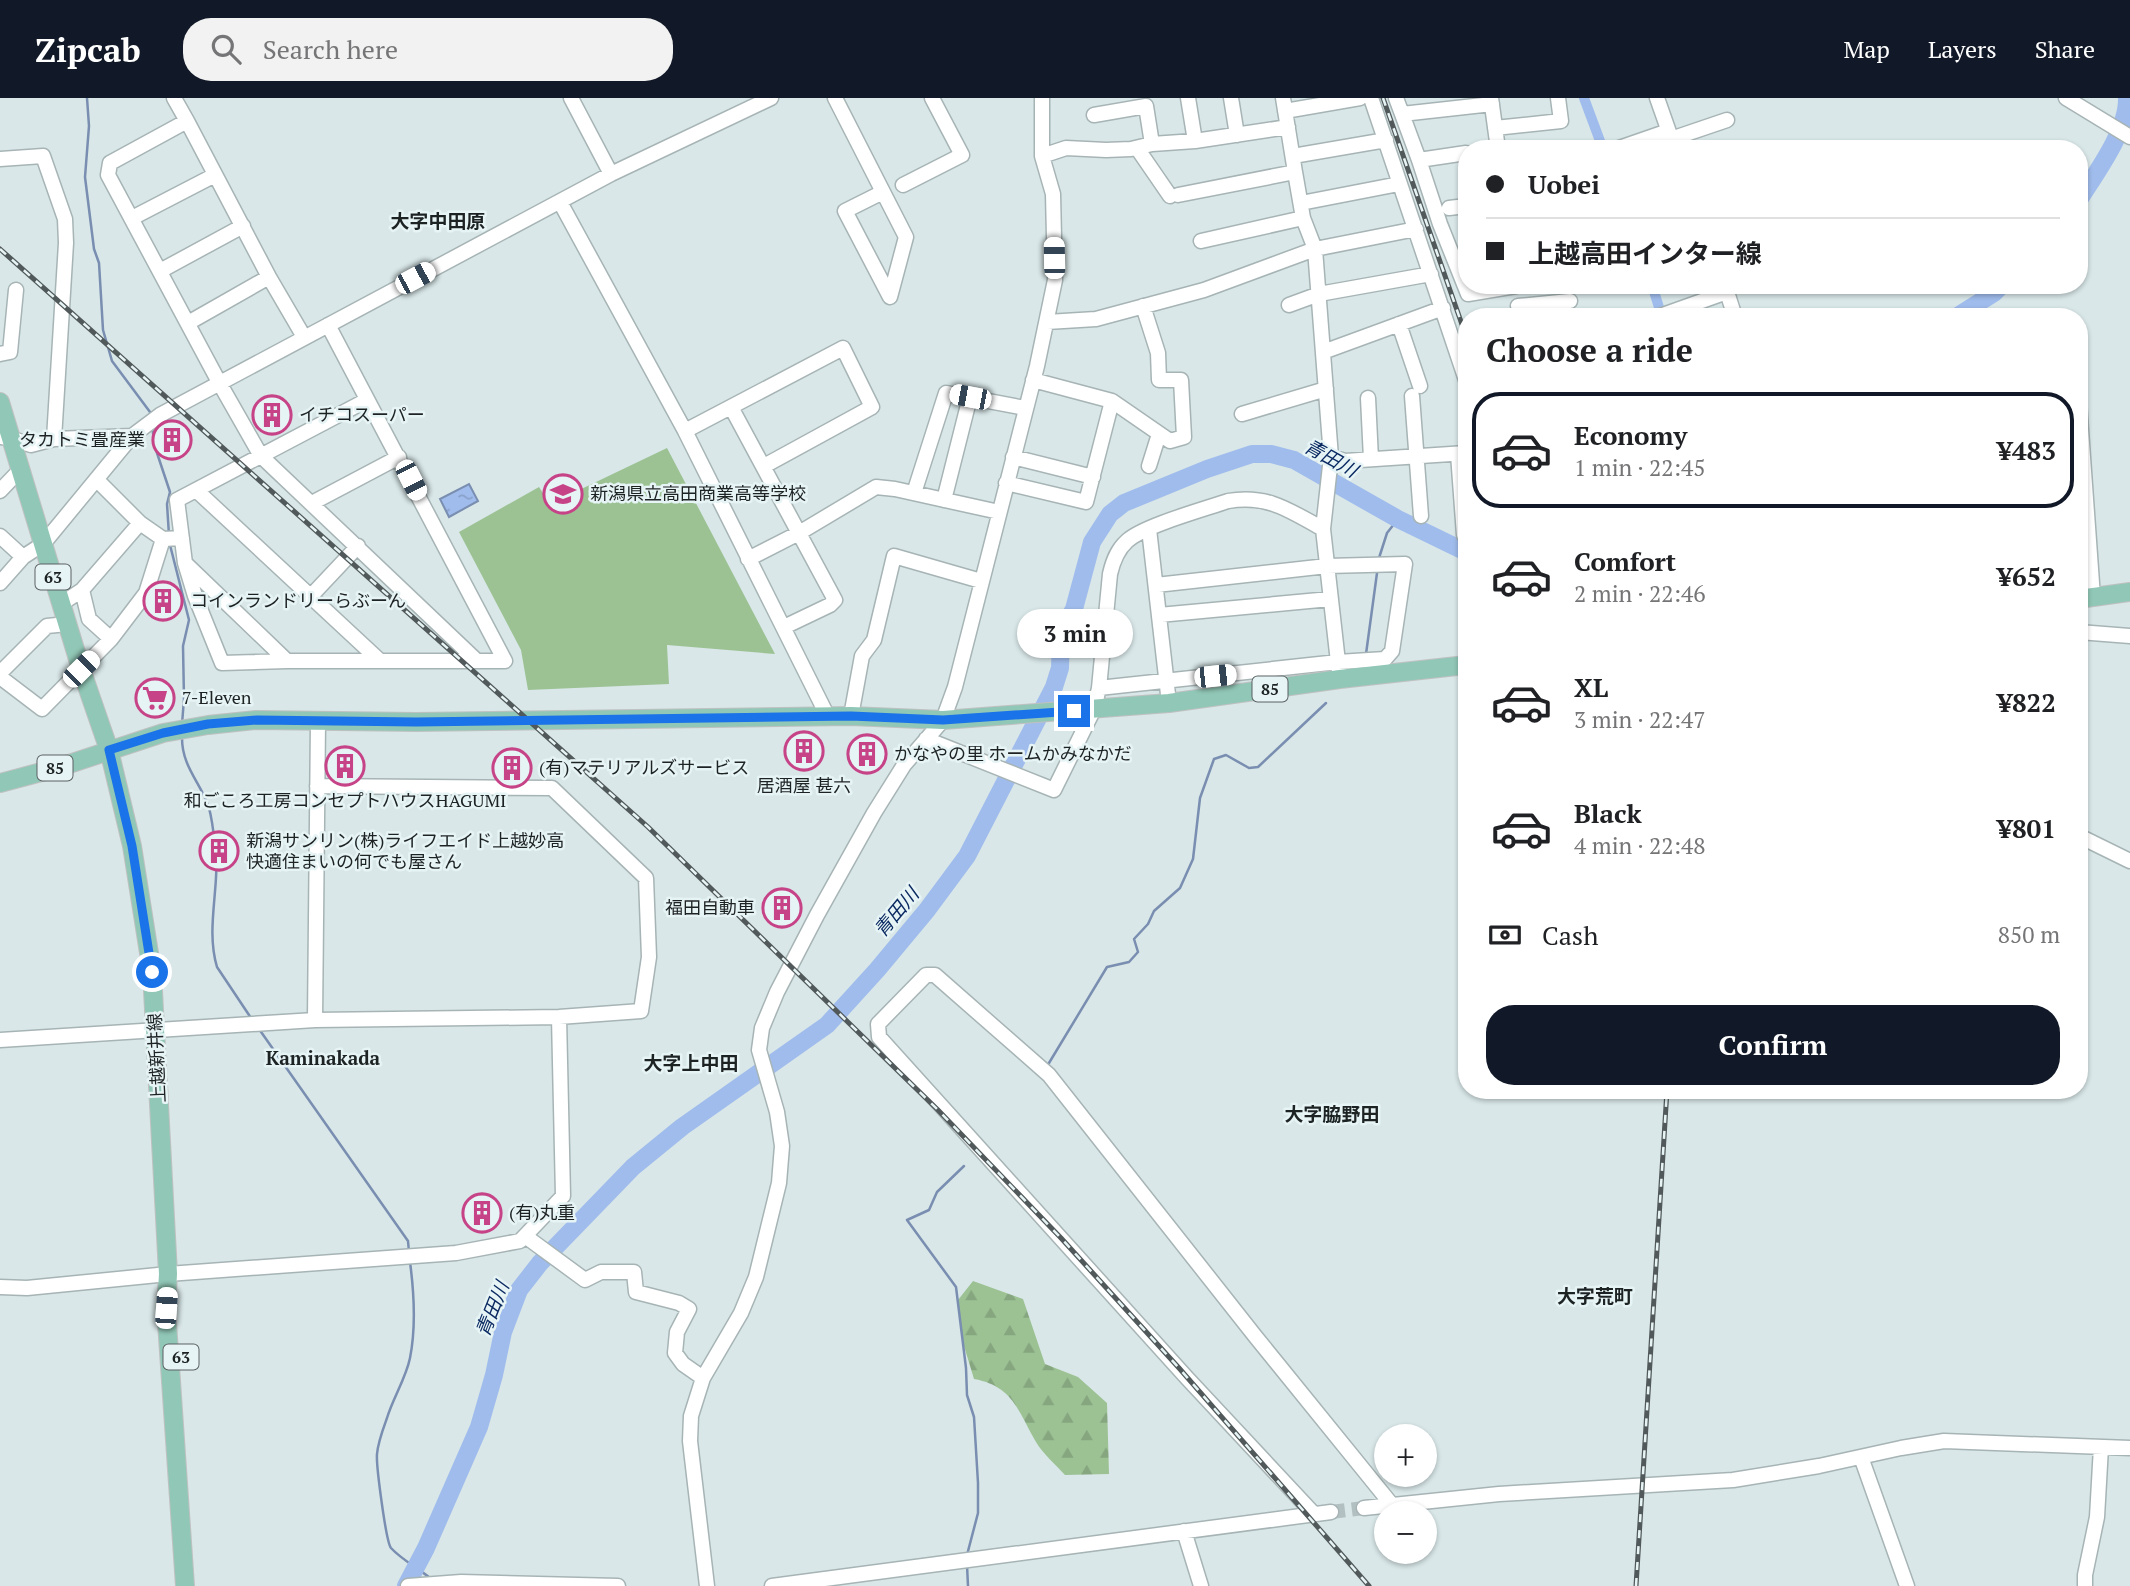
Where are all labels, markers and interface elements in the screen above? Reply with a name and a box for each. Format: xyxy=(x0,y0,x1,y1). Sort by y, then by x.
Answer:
search box xyxy=(183,18,673,81)
text: Zipcab xyxy=(35,28,141,71)
icon: search xyxy=(207,30,245,68)
text: Search here xyxy=(263,32,398,66)
text: Map xyxy=(1843,33,1890,65)
text: Layers xyxy=(1928,33,1997,65)
text: Share xyxy=(2035,33,2095,65)
text: Uobei xyxy=(1528,167,1600,201)
district label: 大字中田原 xyxy=(390,208,486,233)
text: 上越高田インター線 xyxy=(1528,236,1762,270)
car xyxy=(1044,237,1065,279)
car xyxy=(392,259,439,297)
text: Choose a ride xyxy=(1486,329,1693,371)
car xyxy=(948,383,993,411)
building icon: イチコスーパー xyxy=(251,394,293,436)
place label: イチコスーパー xyxy=(299,402,425,426)
text: Economy xyxy=(1574,418,1687,452)
building icon: タカトミ畳産業 xyxy=(151,419,193,461)
icon: car xyxy=(1490,419,1553,482)
place label: タカトミ畳産業 xyxy=(19,427,145,451)
water label: 青田川 xyxy=(1300,433,1364,483)
text: ¥483 xyxy=(1997,433,2056,467)
text: 1 min · 22:45 xyxy=(1574,452,1706,483)
car xyxy=(393,457,430,503)
school or university icon: 新潟県立高田商業高等学校 xyxy=(542,473,584,515)
place label: 新潟県立高田商業高等学校 xyxy=(590,481,806,505)
text: Comfort xyxy=(1574,544,1676,578)
icon: car xyxy=(1490,545,1553,608)
text: ¥652 xyxy=(1997,559,2056,593)
road number: 63 xyxy=(36,564,70,590)
text: 2 min · 22:46 xyxy=(1574,578,1706,609)
building icon: コインランドリーらぶーん xyxy=(142,580,184,622)
place label: コインランドリーらぶーん xyxy=(190,588,406,612)
callout: 3 min xyxy=(1016,610,1132,658)
text: 3 min xyxy=(1044,618,1106,649)
car xyxy=(59,647,104,691)
car xyxy=(1194,663,1237,689)
text: XL xyxy=(1574,670,1608,704)
icon: car xyxy=(1490,671,1553,734)
road number: 85 xyxy=(1252,676,1288,702)
supermarket icon: 7-Eleven xyxy=(134,677,176,719)
place label: 7-Eleven xyxy=(182,685,252,709)
text: ¥822 xyxy=(1997,685,2056,719)
route end xyxy=(1058,695,1090,727)
text: 3 min · 22:47 xyxy=(1574,704,1706,735)
building icon: 居酒屋 甚六 xyxy=(783,730,825,772)
building icon: かなやの里 ホームかみなかだ xyxy=(846,733,888,775)
place label: かなやの里 ホームかみなかだ xyxy=(894,741,1132,765)
building icon: 和ごころ工房コンセプトハウスHAGUMI xyxy=(324,745,366,787)
building icon: (有)マテリアルズサービス xyxy=(491,747,533,789)
road number: 85 xyxy=(38,755,72,780)
place label: (有)マテリアルズサービス xyxy=(539,755,749,779)
place label: 居酒屋 甚六 xyxy=(757,773,851,797)
place label: 和ごころ工房コンセプトハウスHAGUMI xyxy=(184,788,506,812)
text: Black xyxy=(1574,796,1642,830)
icon: car xyxy=(1490,797,1553,860)
text: ¥801 xyxy=(1997,811,2056,845)
place label: 新潟サンリン(株)ライフエイド上越妙高 快適住まいの何でも屋さん xyxy=(246,828,564,873)
building icon: 新潟サンリン(株)ライフエイド上越妙高 快適住まいの何でも屋さん xyxy=(198,830,240,872)
text: 4 min · 22:48 xyxy=(1574,830,1706,861)
water label: 青田川 xyxy=(868,880,925,942)
building icon: 福田自動車 xyxy=(761,887,803,929)
place label: 福田自動車 xyxy=(665,895,755,919)
icon: cash xyxy=(1486,916,1524,954)
text: Cash xyxy=(1542,918,1598,952)
text: 850 m xyxy=(1998,919,2060,950)
route start xyxy=(136,956,168,988)
button: Confirm xyxy=(1486,1005,2060,1085)
street label: 上越新井線 xyxy=(142,1012,170,1104)
district label: Kaminakada xyxy=(266,1045,381,1070)
district label: 大字上中田 xyxy=(643,1050,739,1075)
district label: 大字脇野田 xyxy=(1284,1101,1380,1126)
building icon: (有)丸重 xyxy=(461,1192,503,1234)
place label: (有)丸重 xyxy=(509,1200,575,1224)
water label: 青田川 xyxy=(469,1276,515,1340)
district label: 大字荒町 xyxy=(1557,1283,1633,1308)
car xyxy=(155,1286,178,1330)
road number: 63 xyxy=(164,1344,198,1370)
map controls xyxy=(1374,1424,1437,1564)
button: + xyxy=(1374,1424,1437,1487)
button: − xyxy=(1374,1501,1437,1564)

